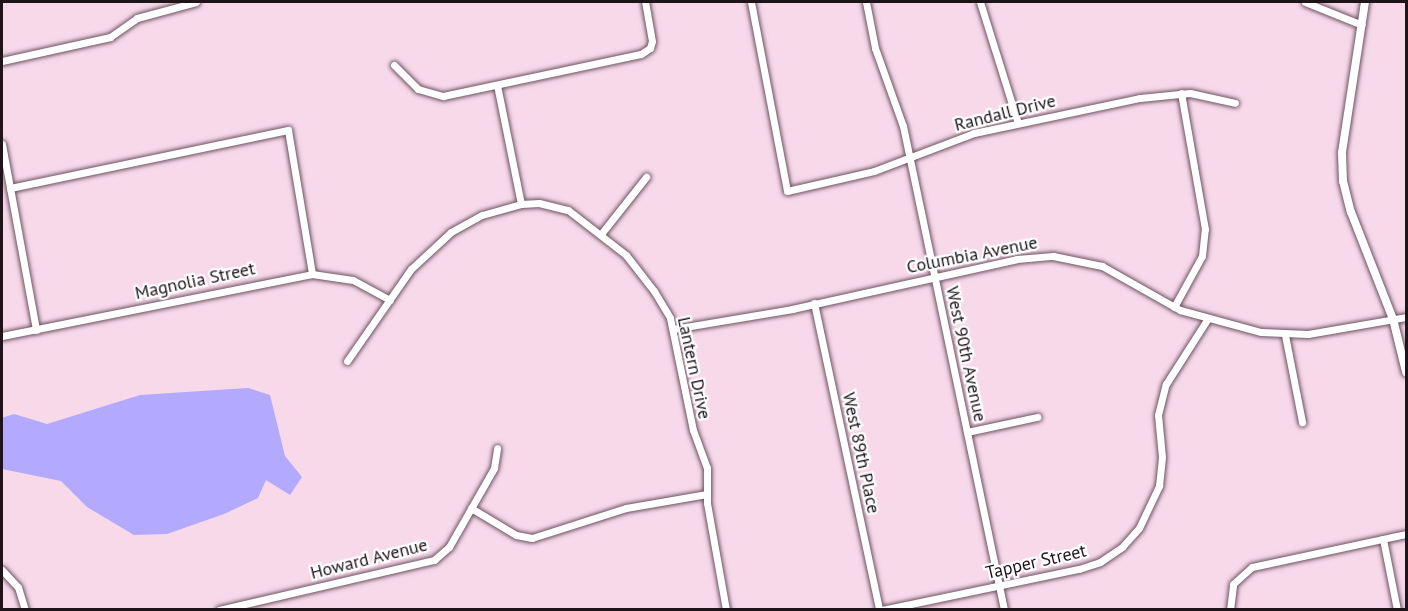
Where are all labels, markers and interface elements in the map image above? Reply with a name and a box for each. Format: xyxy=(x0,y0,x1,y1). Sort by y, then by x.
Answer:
street label: Randall Drive xyxy=(952,90,1058,136)
street label: Columbia Avenue xyxy=(904,232,1040,278)
street label: Magnolia Street xyxy=(133,258,257,304)
street label: West 90th Avenue xyxy=(941,284,991,424)
street label: Lantern Drive xyxy=(673,315,715,421)
street label: West 89th Place xyxy=(838,390,884,516)
street label: Howard Avenue xyxy=(308,534,430,584)
street label: Tapper Street xyxy=(984,540,1088,584)

